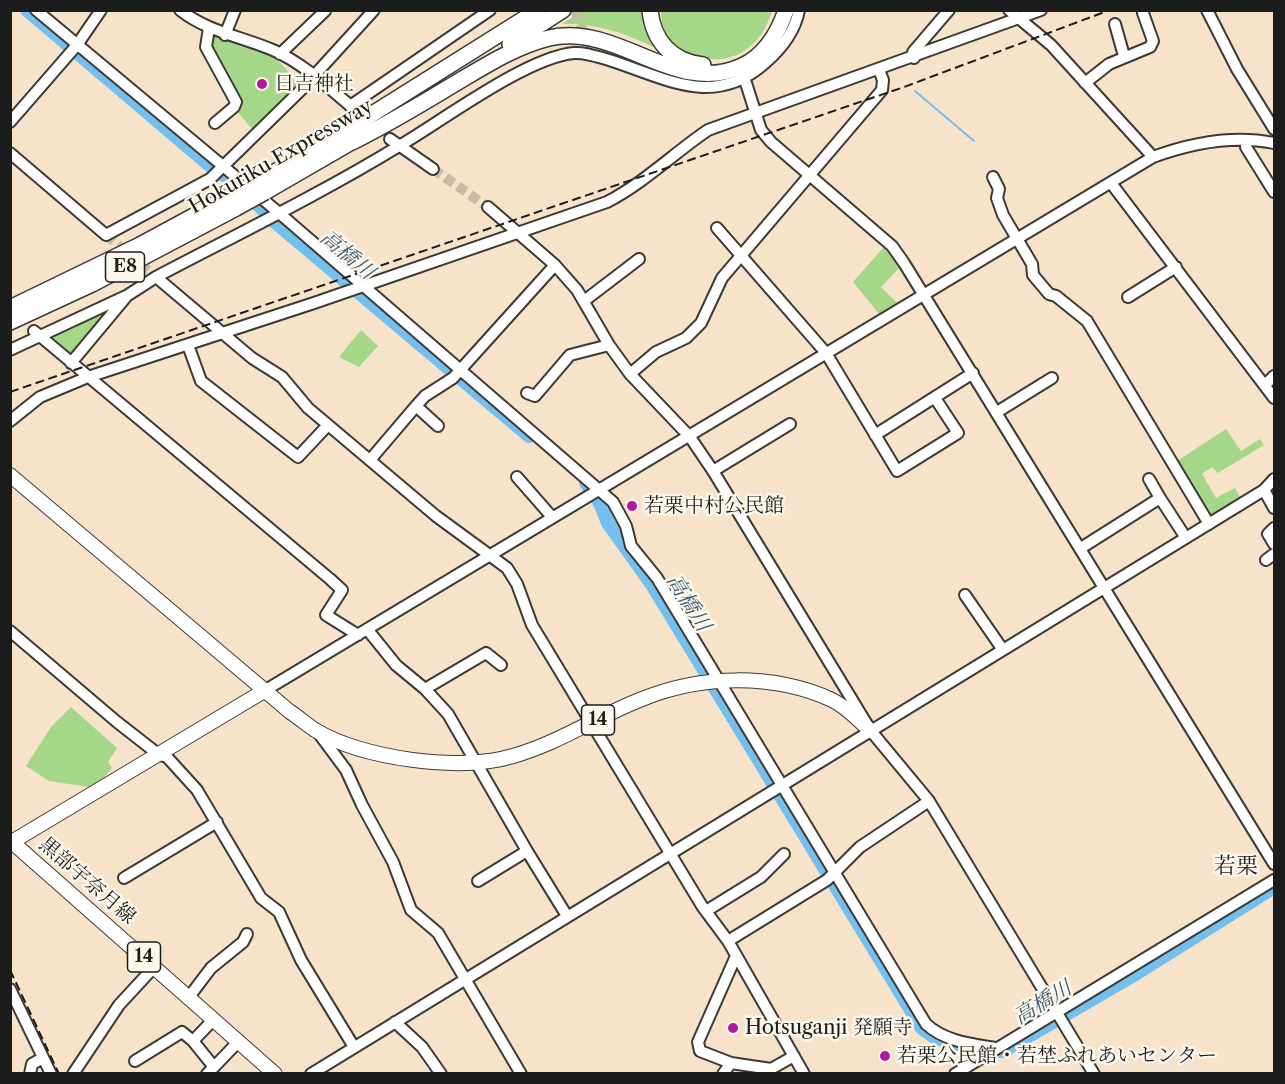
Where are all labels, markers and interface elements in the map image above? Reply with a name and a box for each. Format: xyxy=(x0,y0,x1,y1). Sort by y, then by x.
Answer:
place label: 日吉神社 xyxy=(274,72,354,96)
marker: 日吉神社 xyxy=(255,77,269,91)
street label: Hokuriku Expressway xyxy=(185,95,377,219)
water label: 高橋川 xyxy=(315,225,379,285)
road number: E8 xyxy=(106,252,144,282)
place label: 若栗中村公民館 xyxy=(644,494,784,518)
marker: 若栗中村公民館 xyxy=(625,499,639,513)
water label: 高橋川 xyxy=(661,570,715,636)
road number: 14 xyxy=(582,705,614,735)
street label: 黒部宇奈月線 xyxy=(34,833,140,929)
district label: 若栗 xyxy=(1214,854,1258,880)
road number: 14 xyxy=(128,942,160,972)
water label: 高橋川 xyxy=(1010,976,1076,1030)
place label: Hotsuganji 発願寺 xyxy=(745,1016,913,1040)
marker: Hotsuganji 発願寺 xyxy=(726,1021,740,1035)
place label: 若栗公民館・若埜ふれあいセンター xyxy=(897,1044,1217,1068)
marker: 若栗公民館・若埜ふれあいセンター xyxy=(878,1049,892,1063)

